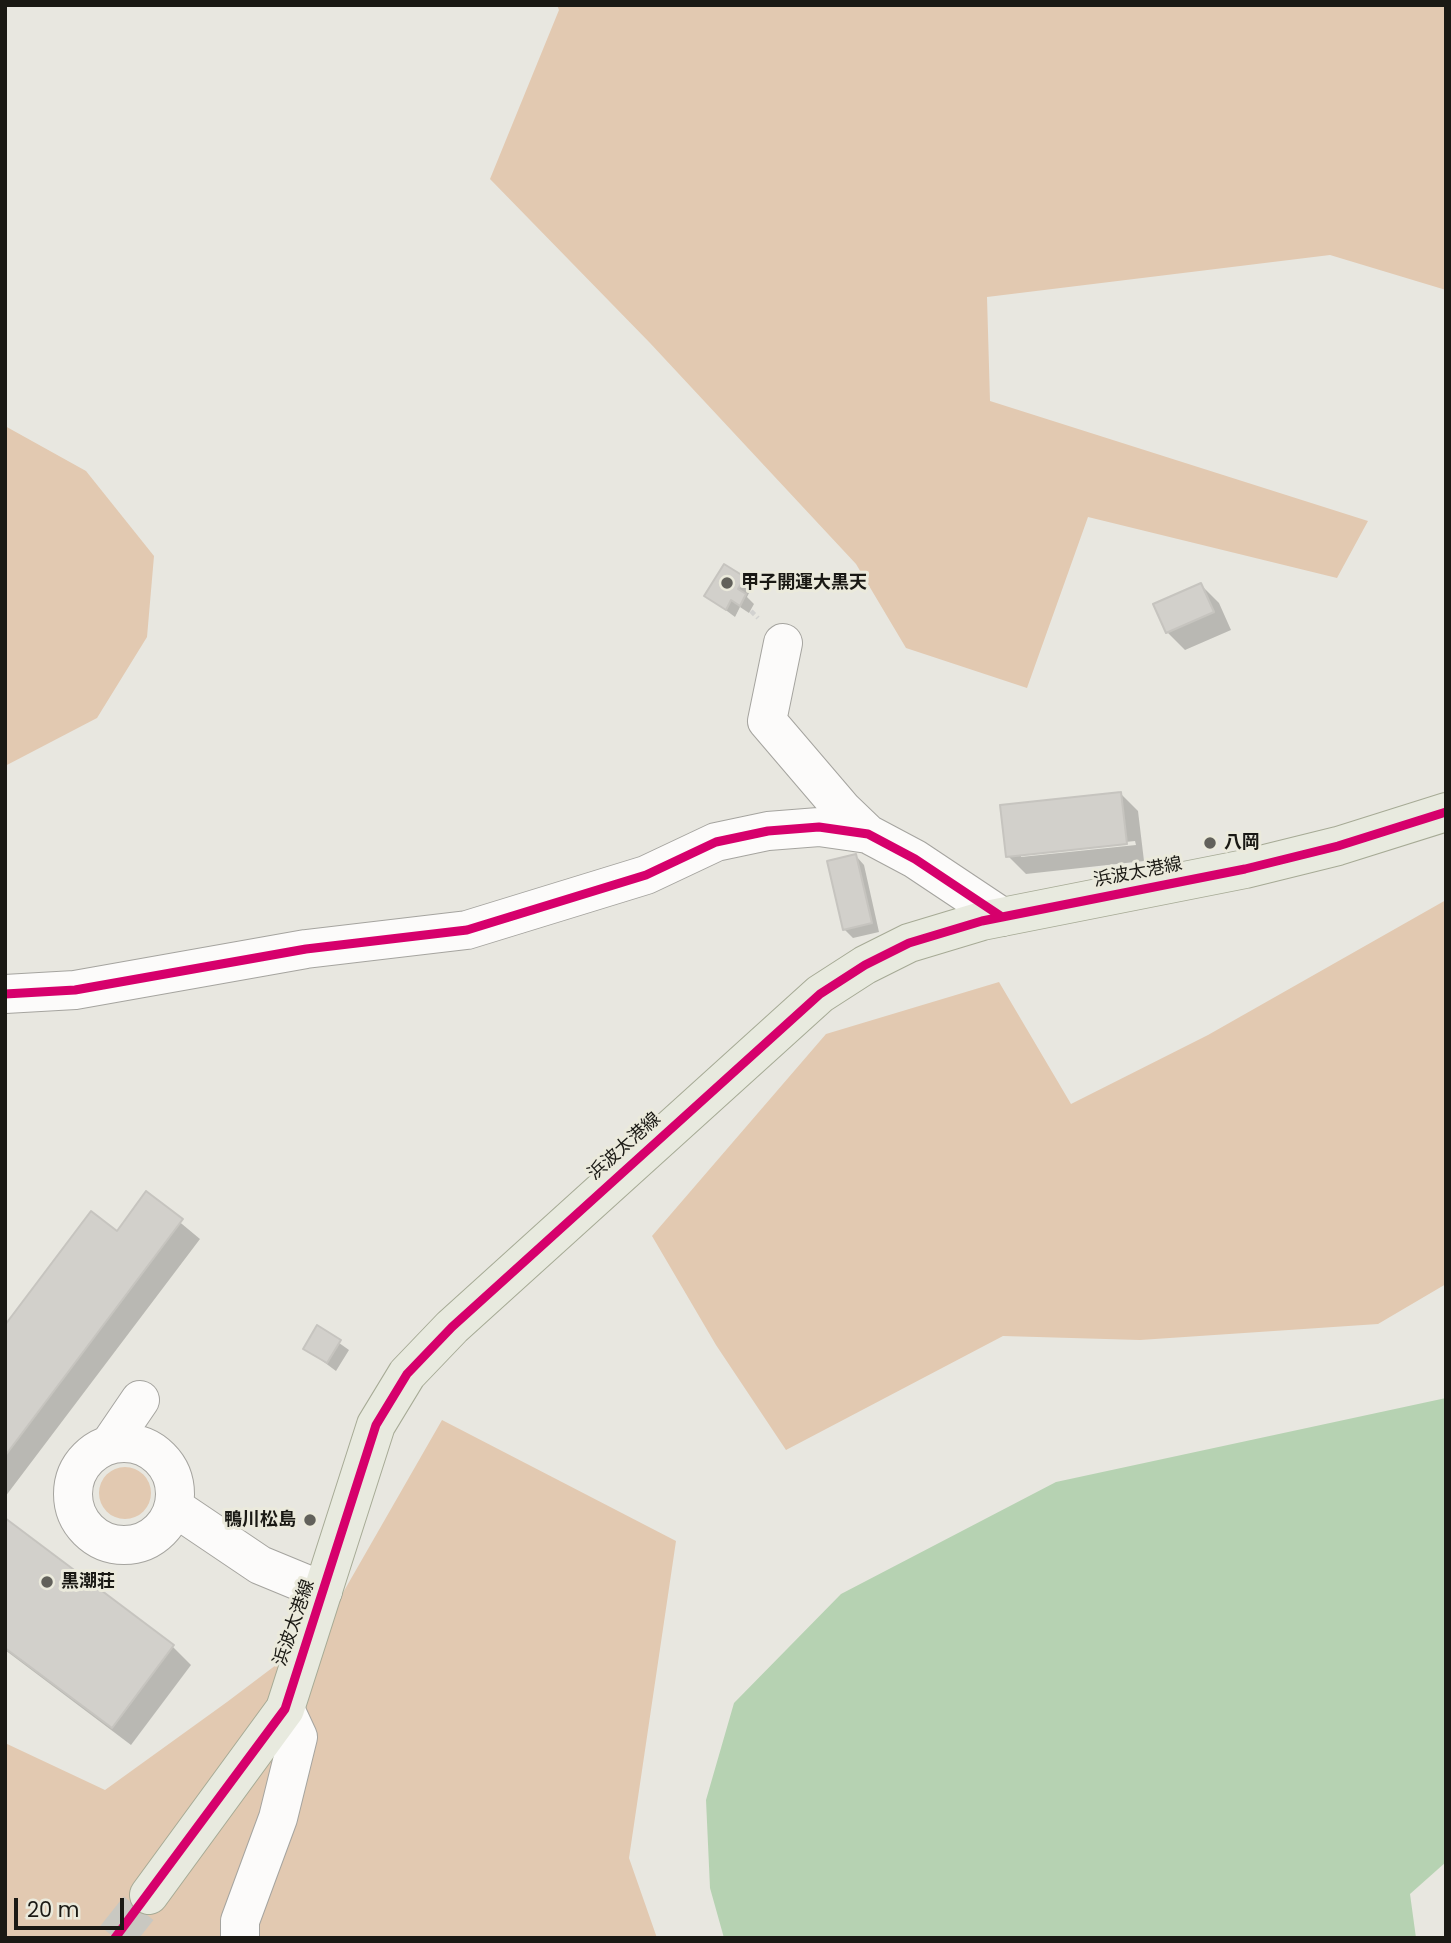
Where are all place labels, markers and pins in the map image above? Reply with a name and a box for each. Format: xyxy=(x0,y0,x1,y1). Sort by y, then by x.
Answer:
place label: 甲子開運大黒天 xyxy=(741,572,867,594)
marker: 甲子開運大黒天 xyxy=(719,575,735,591)
place label: 八岡 xyxy=(1224,832,1260,854)
marker: 八岡 xyxy=(1202,835,1218,851)
place label: 鴨川松島 xyxy=(224,1509,296,1531)
marker: 鴨川松島 xyxy=(302,1512,318,1528)
place label: 黒潮荘 xyxy=(61,1571,115,1593)
marker: 黒潮荘 xyxy=(39,1574,55,1590)

